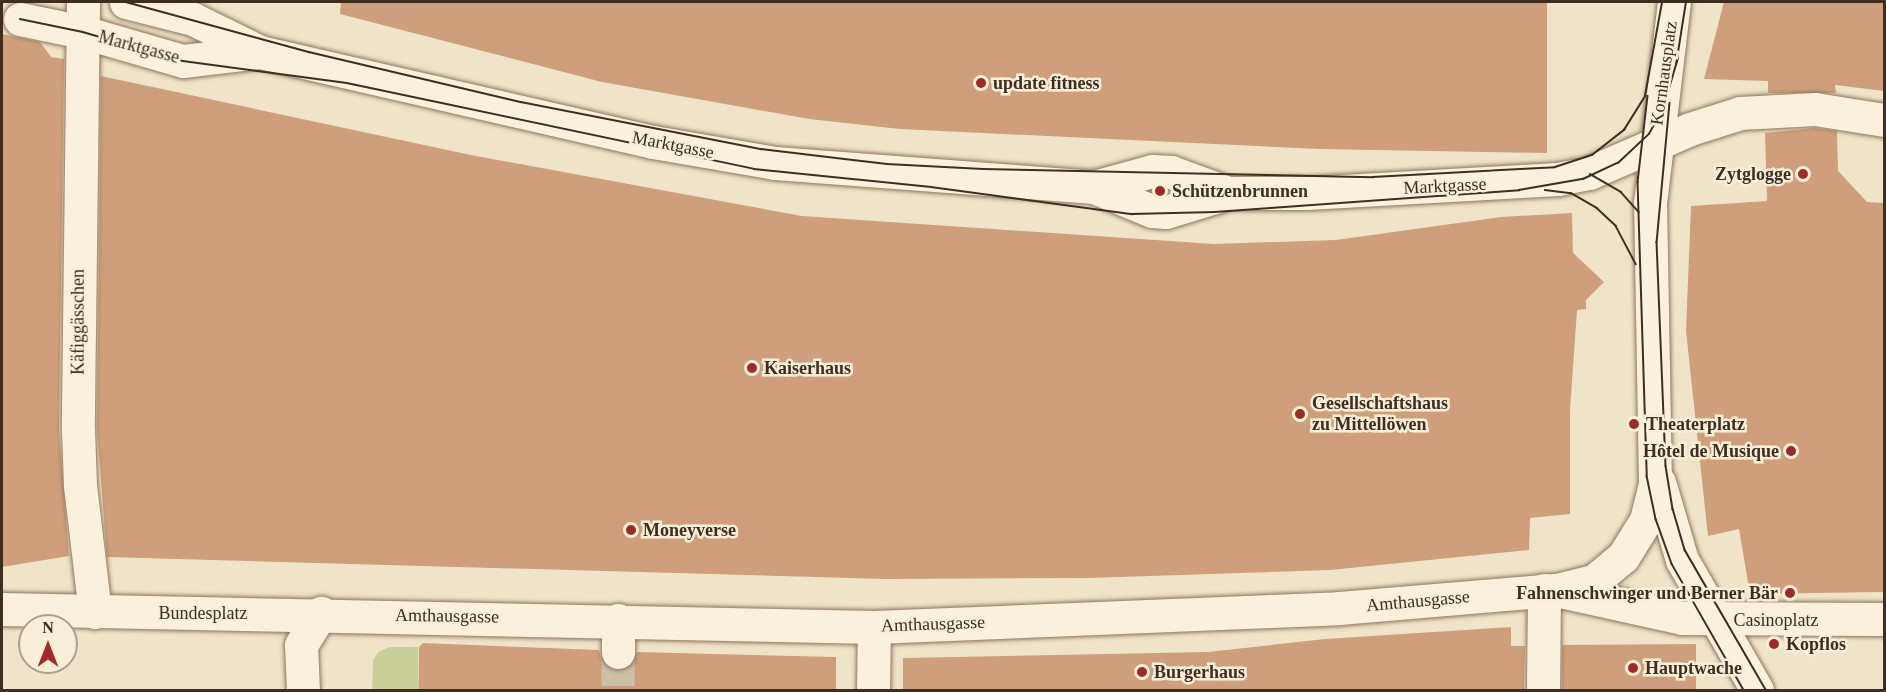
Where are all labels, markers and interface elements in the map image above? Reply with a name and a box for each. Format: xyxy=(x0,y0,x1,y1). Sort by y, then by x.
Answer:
street label: Kornhausplatz xyxy=(1646,20,1682,126)
street label: Marktgasse xyxy=(96,26,182,68)
place label: update fitness xyxy=(993,72,1100,94)
marker: update fitness xyxy=(974,76,988,90)
street label: Marktgasse xyxy=(630,126,716,164)
place label: Zytglogge xyxy=(1715,163,1791,185)
marker: Zytglogge xyxy=(1796,167,1810,181)
street label: Marktgasse xyxy=(1403,173,1487,199)
place label: Schützenbrunnen xyxy=(1172,180,1308,202)
marker: Schützenbrunnen xyxy=(1153,184,1167,198)
street label: Käfiggässchen xyxy=(67,269,89,375)
place label: Kaiserhaus xyxy=(764,357,851,379)
marker: Kaiserhaus xyxy=(745,361,759,375)
place label: Gesellschaftshaus zu Mittellöwen xyxy=(1312,393,1448,436)
marker: Gesellschaftshaus zu Mittellöwen xyxy=(1293,407,1307,421)
place label: Theaterplatz xyxy=(1646,413,1745,435)
marker: Theaterplatz xyxy=(1627,417,1641,431)
place label: Hôtel de Musique xyxy=(1643,440,1779,462)
marker: Hôtel de Musique xyxy=(1784,444,1798,458)
place label: Moneyverse xyxy=(643,519,736,541)
marker: Moneyverse xyxy=(624,523,638,537)
place label: Fahnenschwinger und Berner Bär xyxy=(1515,582,1778,604)
street label: Amthausgasse xyxy=(1365,586,1471,616)
marker: Fahnenschwinger und Berner Bär xyxy=(1783,586,1797,600)
street label: Bundesplatz xyxy=(159,602,247,624)
street label: Amthausgasse xyxy=(395,604,499,628)
street label: Casinoplatz xyxy=(1734,609,1818,631)
street label: Amthausgasse xyxy=(881,611,985,637)
north arrow xyxy=(18,614,78,674)
text: N xyxy=(42,619,54,636)
place label: Kopflos xyxy=(1786,633,1846,655)
marker: Kopflos xyxy=(1767,637,1781,651)
place label: Hauptwache xyxy=(1645,657,1742,679)
place label: Burgerhaus xyxy=(1154,661,1245,683)
marker: Hauptwache xyxy=(1626,661,1640,675)
marker: Burgerhaus xyxy=(1135,665,1149,679)

